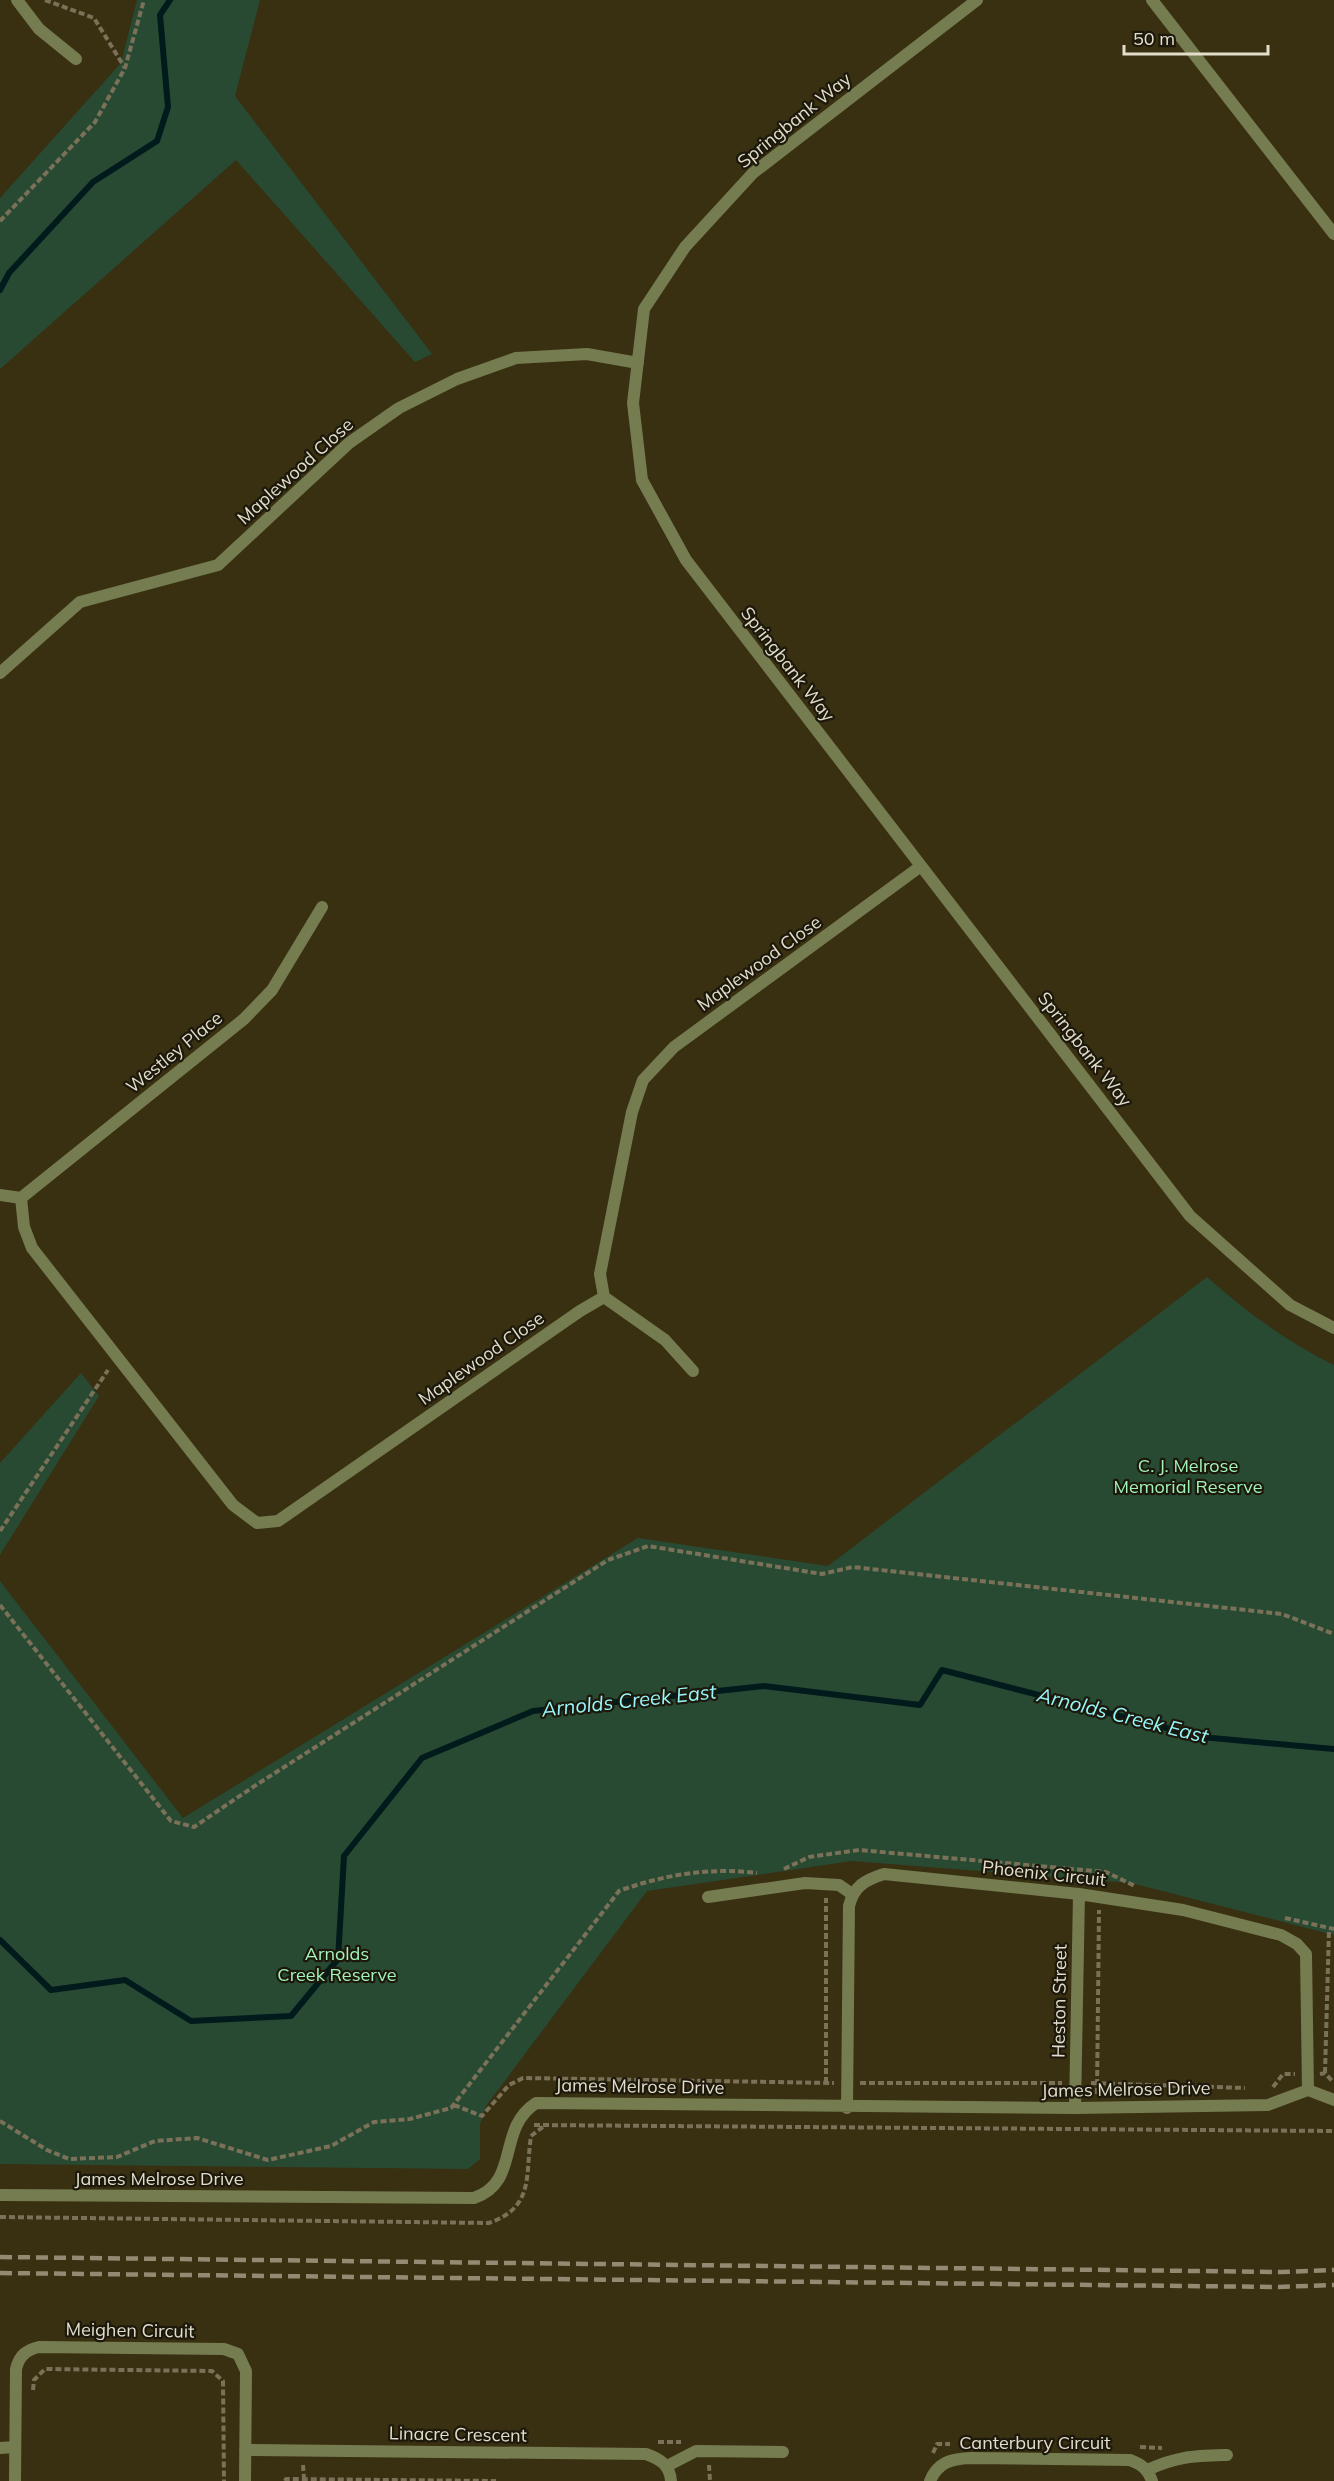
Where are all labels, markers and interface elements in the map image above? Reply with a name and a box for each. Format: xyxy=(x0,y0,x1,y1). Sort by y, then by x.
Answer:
scale bar xyxy=(1124,18,1268,56)
text: 50 m xyxy=(1133,27,1175,50)
street label: Springbank Way xyxy=(733,67,856,173)
street label: Maplewood Close xyxy=(232,413,358,529)
street label: Springbank Way xyxy=(736,602,840,726)
street label: Maplewood Close xyxy=(692,910,826,1016)
street label: Springbank Way xyxy=(1033,987,1137,1111)
street label: Westley Place xyxy=(121,1006,227,1098)
street label: Maplewood Close xyxy=(414,1306,548,1410)
park label: C. J. Melrose Memorial Reserve xyxy=(1114,1454,1262,1498)
water label: Arnolds Creek East xyxy=(539,1678,719,1722)
water label: Arnolds Creek East xyxy=(1034,1681,1212,1749)
street label: Phoenix Circuit xyxy=(981,1855,1107,1891)
park label: Arnolds Creek Reserve xyxy=(277,1942,397,1986)
street label: Heston Street xyxy=(1047,1944,1071,2058)
street label: James Melrose Drive xyxy=(555,2073,725,2099)
street label: James Melrose Drive xyxy=(1041,2076,1211,2102)
street label: James Melrose Drive xyxy=(74,2167,244,2190)
street label: Meighen Circuit xyxy=(65,2317,195,2343)
street label: Linacre Crescent xyxy=(389,2421,527,2447)
street label: Canterbury Circuit xyxy=(959,2431,1111,2454)

